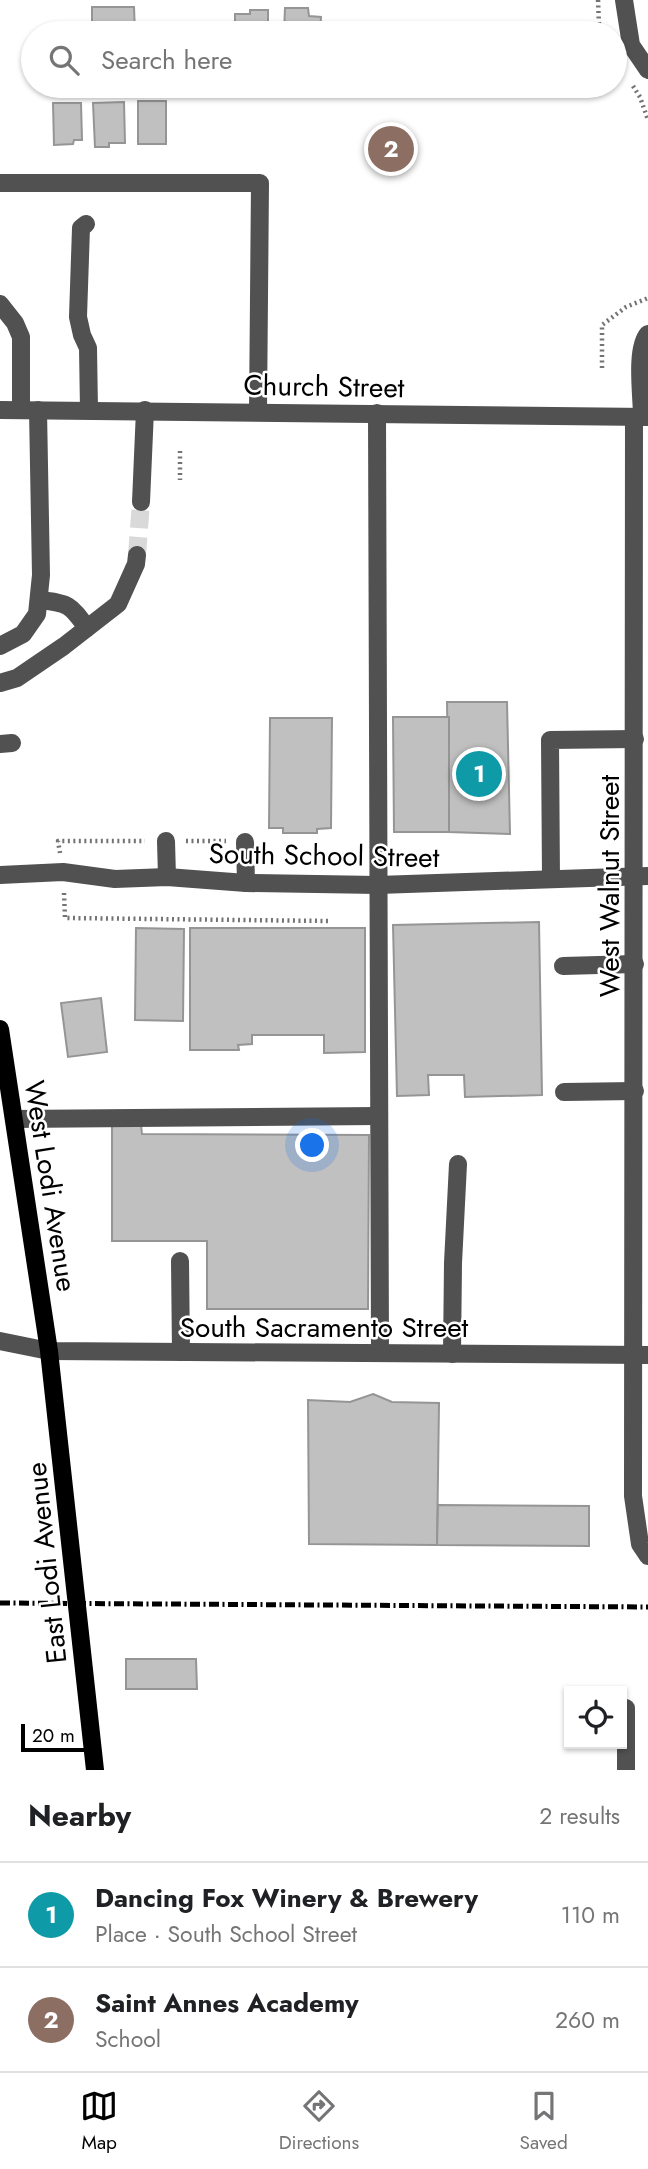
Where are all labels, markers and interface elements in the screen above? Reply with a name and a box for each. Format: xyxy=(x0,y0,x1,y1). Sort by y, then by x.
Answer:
search box xyxy=(21,21,627,98)
icon: search xyxy=(45,41,83,79)
text: Search here xyxy=(101,41,233,79)
pin: 2 xyxy=(368,123,414,175)
street label: Church Street xyxy=(243,365,405,408)
pin: 1 xyxy=(456,748,502,800)
street label: West Walnut Street xyxy=(589,774,630,997)
street label: South School Street xyxy=(208,833,440,878)
street label: West Lodi Avenue xyxy=(14,1078,87,1295)
your location xyxy=(295,1128,329,1162)
street label: South Sacramento Street xyxy=(180,1307,469,1348)
street label: East Lodi Avenue xyxy=(16,1460,77,1666)
map controls xyxy=(564,1686,627,1749)
button: locate xyxy=(564,1686,627,1749)
scale bar xyxy=(21,1721,98,1753)
text: 20 m xyxy=(32,1722,75,1749)
text: Nearby xyxy=(28,1794,131,1837)
text: 2 results xyxy=(539,1799,620,1833)
text: Dancing Fox Winery & Brewery xyxy=(95,1879,478,1917)
text: 1 xyxy=(45,1898,57,1932)
text: 110 m xyxy=(561,1898,620,1932)
text: Place · South School Street xyxy=(95,1917,357,1951)
text: Saint Annes Academy xyxy=(95,1984,359,2022)
text: 2 xyxy=(43,2003,59,2037)
text: 260 m xyxy=(555,2003,620,2037)
text: School xyxy=(95,2022,161,2056)
tab: Map xyxy=(80,2087,118,2156)
tab: Directions xyxy=(279,2087,359,2156)
tab: Saved xyxy=(520,2087,568,2156)

